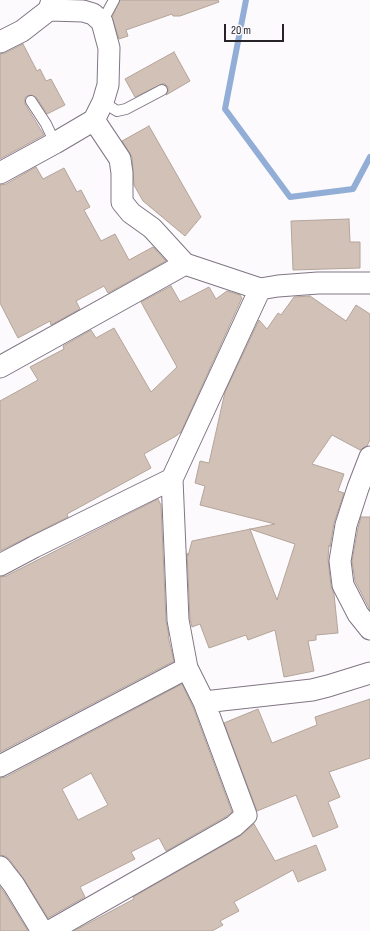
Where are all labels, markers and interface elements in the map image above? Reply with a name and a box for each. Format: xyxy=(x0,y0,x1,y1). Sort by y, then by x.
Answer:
scale bar xyxy=(226,16,286,42)
text: 20 m xyxy=(231,23,251,38)

